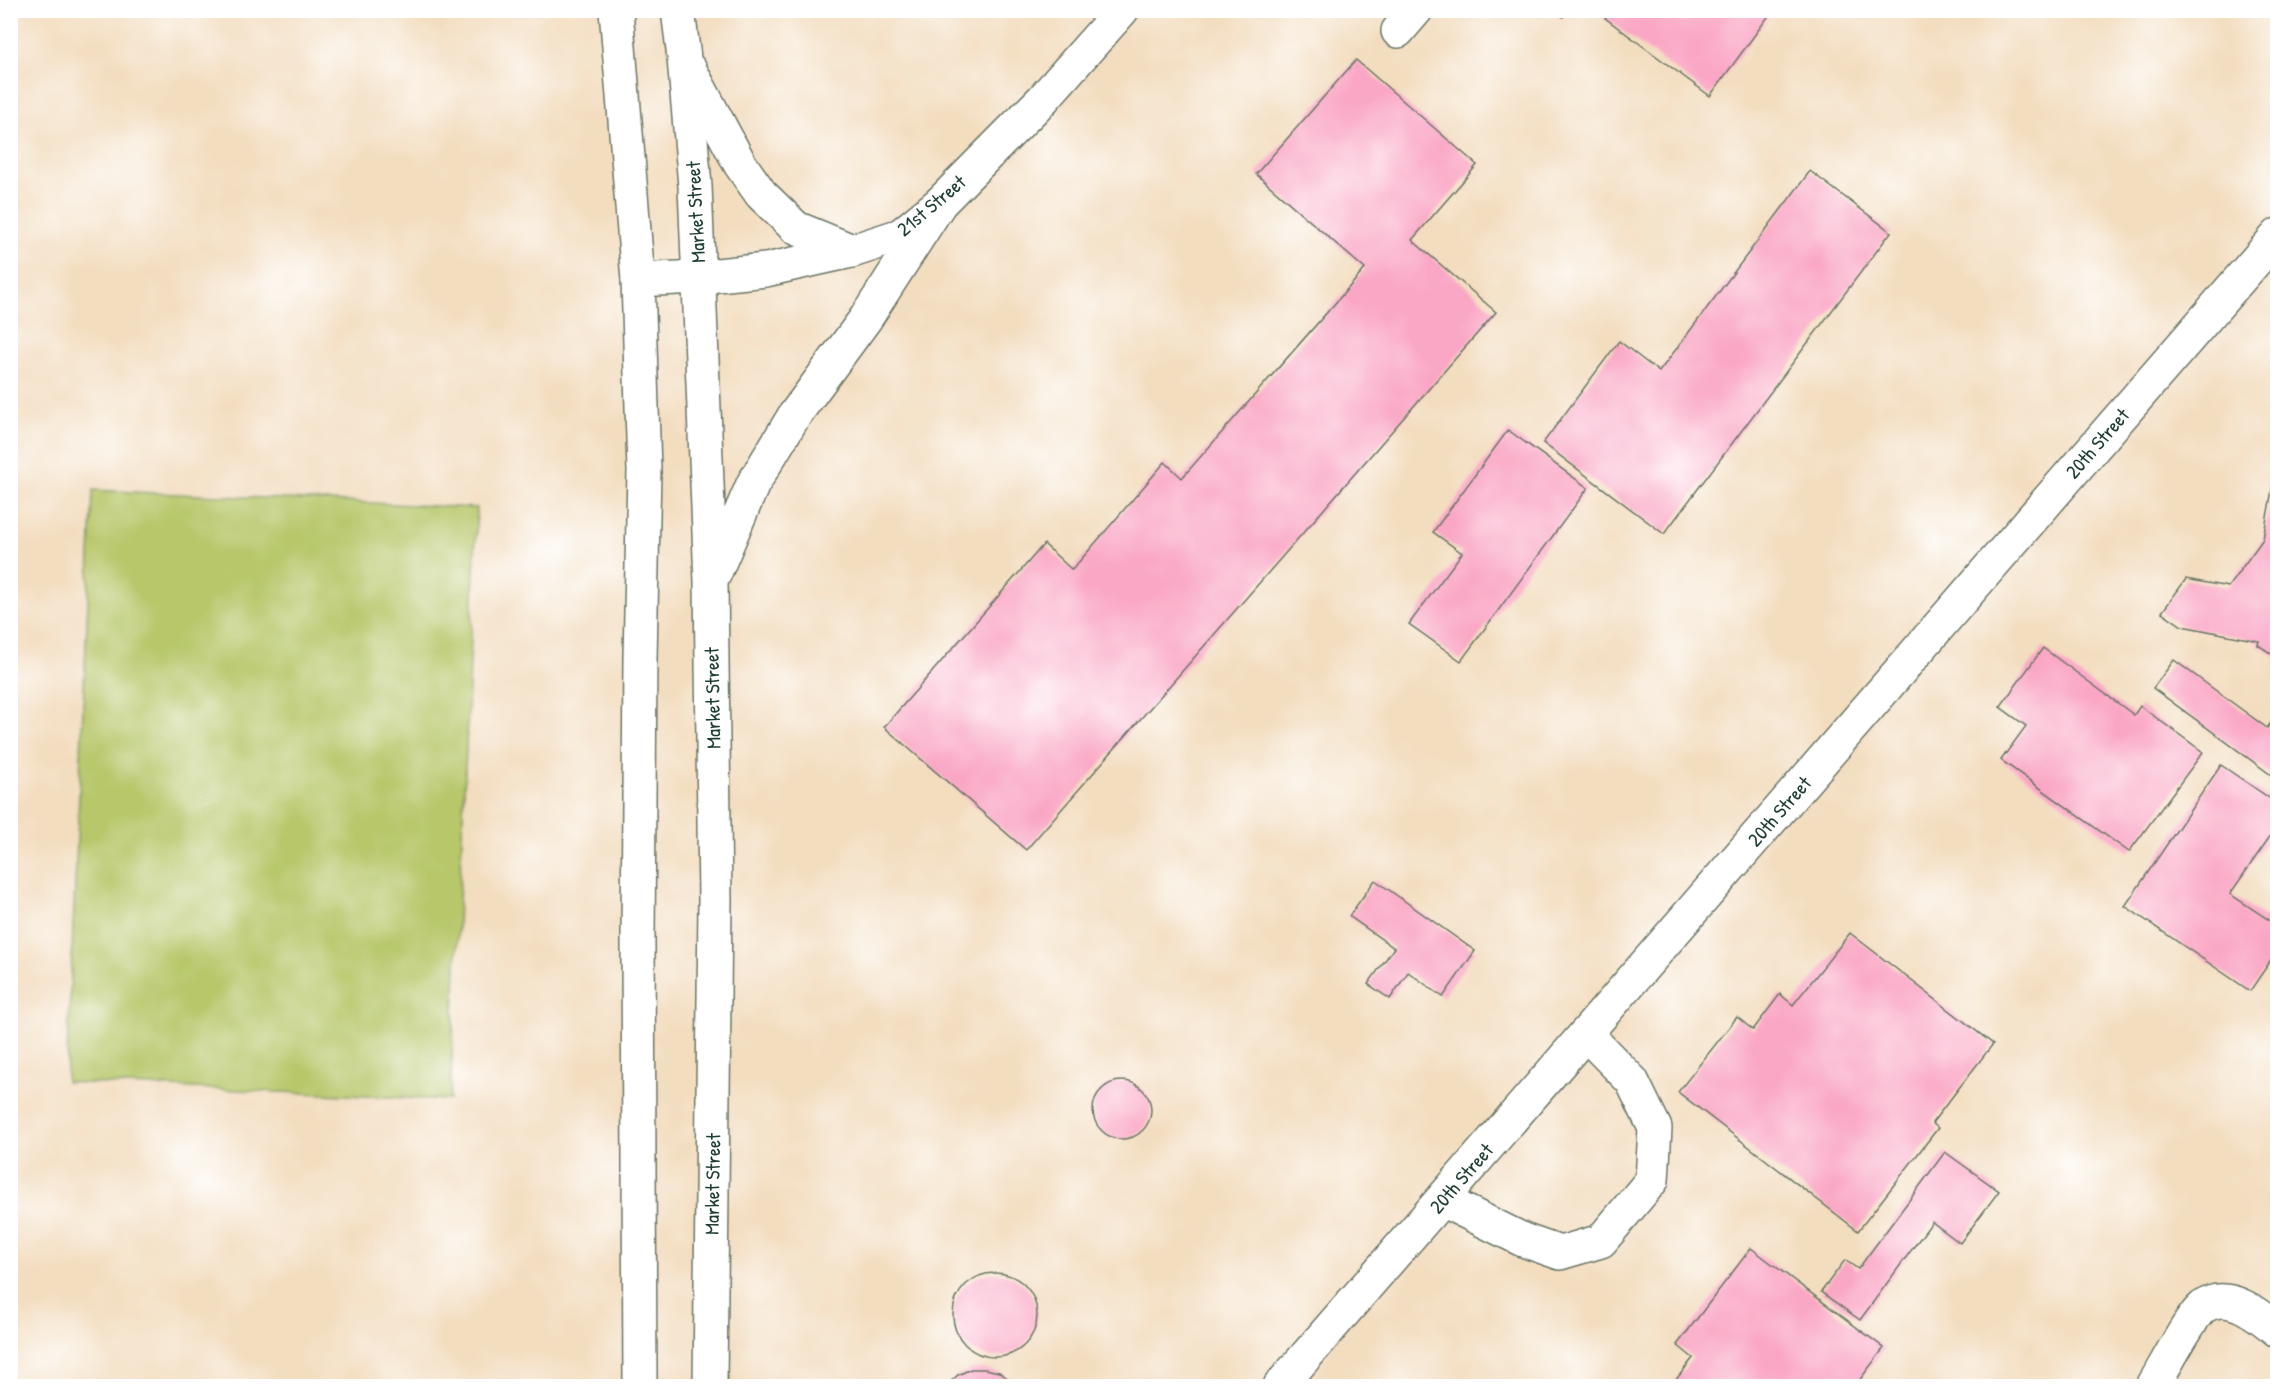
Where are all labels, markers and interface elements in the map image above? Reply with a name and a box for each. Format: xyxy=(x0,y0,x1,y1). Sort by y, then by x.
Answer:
street label: Market Street xyxy=(679,159,711,264)
street label: 21st Street xyxy=(891,167,972,242)
street label: 20th Street xyxy=(2059,401,2136,484)
street label: Market Street xyxy=(698,646,726,749)
street label: 20th Street xyxy=(1741,769,1818,852)
street label: Market Street xyxy=(698,1132,726,1235)
street label: 20th Street xyxy=(1423,1136,1500,1219)

